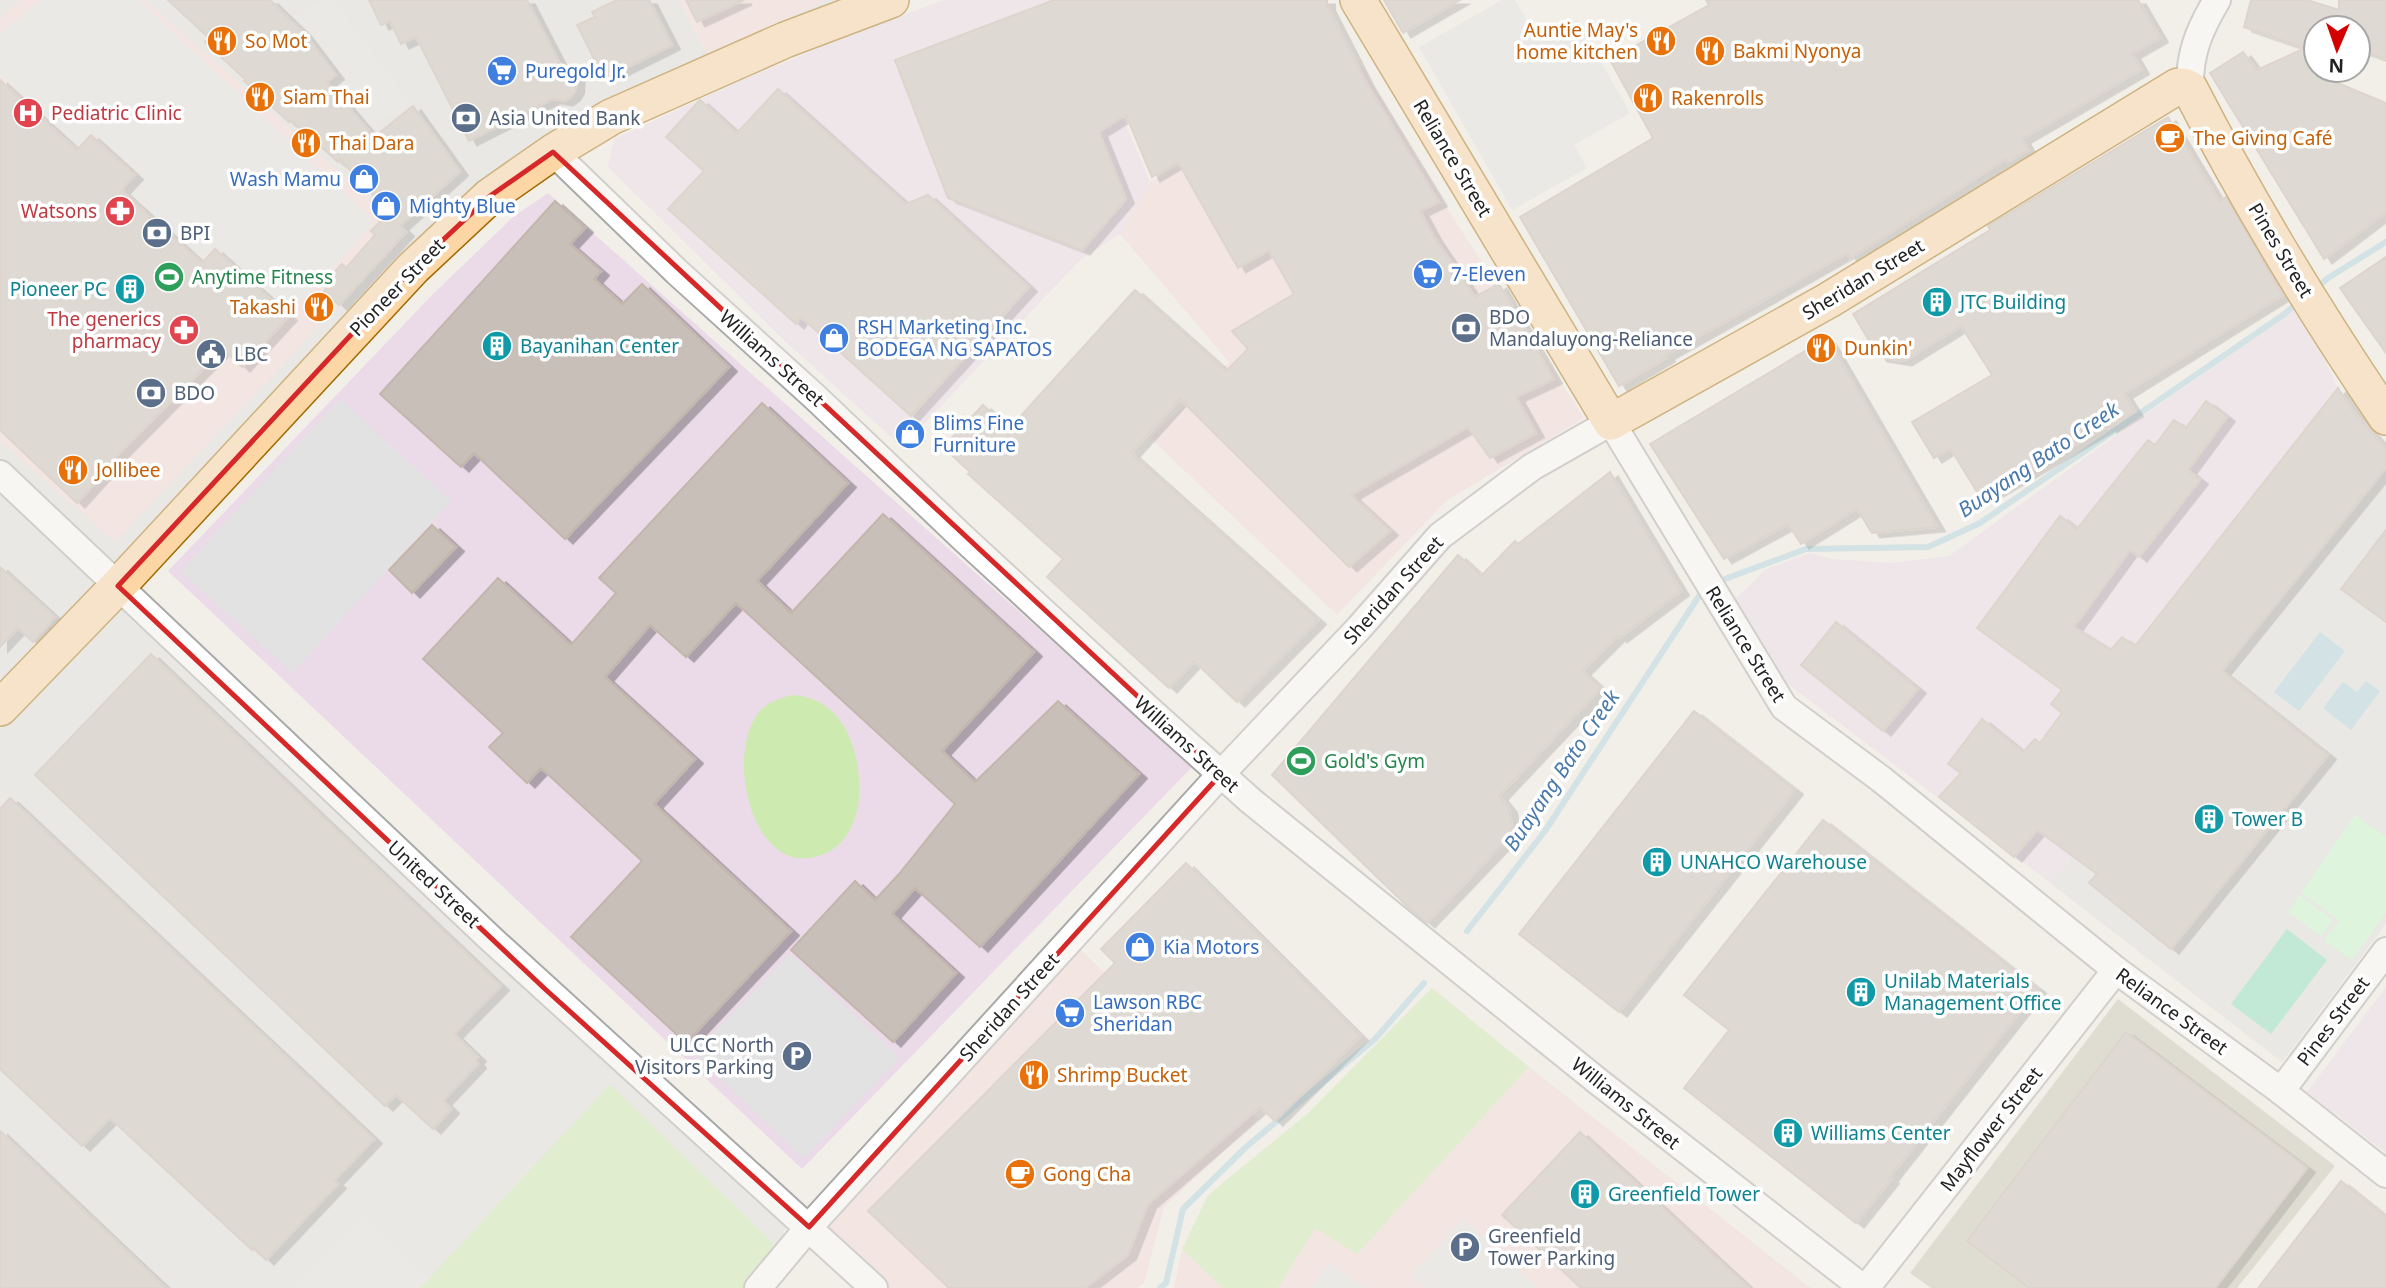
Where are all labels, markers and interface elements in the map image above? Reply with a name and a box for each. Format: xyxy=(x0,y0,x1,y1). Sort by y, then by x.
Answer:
north arrow xyxy=(2302,14,2372,84)
place label: Auntie May's home kitchen xyxy=(1516,17,1638,65)
restaurant icon: So Mot xyxy=(205,24,239,58)
restaurant icon: Auntie May's home kitchen xyxy=(1644,24,1678,58)
place label: So Mot xyxy=(245,28,308,54)
restaurant icon: Bakmi Nyonya xyxy=(1693,34,1727,68)
place label: Bakmi Nyonya xyxy=(1733,38,1861,64)
text: N xyxy=(2328,53,2345,79)
supermarket icon: Puregold Jr. xyxy=(485,54,519,88)
place label: Puregold Jr. xyxy=(525,58,626,84)
restaurant icon: Siam Thai xyxy=(243,80,277,114)
restaurant icon: Rakenrolls xyxy=(1631,81,1665,115)
place label: Siam Thai xyxy=(283,84,370,110)
place label: Rakenrolls xyxy=(1671,85,1764,111)
street label: Reliance Street xyxy=(1408,94,1498,222)
hospital icon: Pediatric Clinic xyxy=(11,96,45,130)
place label: Pediatric Clinic xyxy=(51,100,182,126)
bank icon: Asia United Bank xyxy=(449,101,483,135)
place label: Asia United Bank xyxy=(489,105,640,131)
cafe icon: The Giving Café xyxy=(2153,121,2187,155)
place label: The Giving Café xyxy=(2193,125,2333,151)
restaurant icon: Thai Dara xyxy=(289,126,323,160)
place label: Thai Dara xyxy=(329,130,414,156)
shop icon: Wash Mamu xyxy=(347,162,381,196)
place label: Wash Mamu xyxy=(230,166,341,192)
shop icon: Mighty Blue xyxy=(369,189,403,223)
place label: Mighty Blue xyxy=(409,193,516,219)
pharmacy icon: Watsons xyxy=(103,194,137,228)
place label: Watsons xyxy=(21,198,97,224)
street label: Pines Street xyxy=(2243,198,2319,302)
bank icon: BPI xyxy=(140,216,174,250)
place label: BPI xyxy=(180,220,210,246)
street label: Pioneer Street xyxy=(344,232,451,342)
street label: Sheridan Street xyxy=(1797,232,1929,326)
supermarket icon: 7-Eleven xyxy=(1411,257,1445,291)
sports icon: Anytime Fitness xyxy=(152,260,186,294)
place label: 7-Eleven xyxy=(1451,261,1526,287)
place label: Anytime Fitness xyxy=(192,264,333,290)
building icon: Pioneer PC xyxy=(113,272,147,306)
place label: Pioneer PC xyxy=(10,276,107,302)
building icon: JTC Building xyxy=(1920,285,1954,319)
place label: JTC Building xyxy=(1958,289,2066,315)
restaurant icon: Takashi xyxy=(302,290,336,324)
place label: Takashi xyxy=(230,294,296,320)
street label: Williams Street xyxy=(714,304,830,412)
place label: BDO Mandaluyong-Reliance xyxy=(1489,304,1693,352)
place label: The generics pharmacy xyxy=(47,306,161,354)
bank icon: BDO Mandaluyong-Reliance xyxy=(1449,311,1483,345)
pharmacy icon: The generics pharmacy xyxy=(167,313,201,347)
place label: RSH Marketing Inc. BODEGA NG SAPATOS xyxy=(857,314,1052,362)
shop icon: RSH Marketing Inc. BODEGA NG SAPATOS xyxy=(817,321,851,355)
building icon: Bayanihan Center xyxy=(480,329,514,363)
restaurant icon: Dunkin' xyxy=(1804,331,1838,365)
place label: Bayanihan Center xyxy=(520,333,679,359)
place label: Dunkin' xyxy=(1844,335,1912,361)
public building icon: LBC xyxy=(194,337,228,371)
place label: LBC xyxy=(234,341,268,367)
bank icon: BDO xyxy=(134,376,168,410)
place label: BDO xyxy=(174,380,215,406)
water label: Buayang Bato Creek xyxy=(1952,394,2125,523)
place label: Blims Fine Furniture xyxy=(933,410,1024,458)
shop icon: Blims Fine Furniture xyxy=(893,417,927,451)
restaurant icon: Jollibee xyxy=(56,453,90,487)
place label: Jollibee xyxy=(94,457,161,483)
street label: Sheridan Street xyxy=(1337,530,1449,650)
street label: Reliance Street xyxy=(1700,581,1792,707)
water label: Buayang Bato Creek xyxy=(1497,683,1626,856)
street label: Williams Street xyxy=(1129,690,1245,798)
sports icon: Gold's Gym xyxy=(1284,744,1318,778)
place label: Gold's Gym xyxy=(1324,748,1425,774)
building icon: Tower B xyxy=(2192,802,2226,836)
place label: Tower B xyxy=(2232,806,2303,832)
street label: United Street xyxy=(382,834,486,934)
building icon: UNAHCO Warehouse xyxy=(1640,845,1674,879)
place label: UNAHCO Warehouse xyxy=(1680,849,1867,875)
shop icon: Kia Motors xyxy=(1123,930,1157,964)
place label: Kia Motors xyxy=(1163,934,1259,960)
street label: Sheridan Street xyxy=(953,947,1065,1067)
street label: Reliance Street xyxy=(2111,962,2233,1061)
place label: Unilab Materials Management Office xyxy=(1884,968,2061,1016)
street label: Pines Street xyxy=(2291,971,2375,1071)
building icon: Unilab Materials Management Office xyxy=(1844,975,1878,1009)
place label: Lawson RBC Sheridan xyxy=(1093,989,1202,1037)
supermarket icon: Lawson RBC Sheridan xyxy=(1053,996,1087,1030)
place label: ULCC North Visitors Parking xyxy=(635,1032,774,1080)
parking icon: ULCC North Visitors Parking xyxy=(780,1039,814,1073)
street label: Williams Street xyxy=(1566,1051,1686,1155)
restaurant icon: Shrimp Bucket xyxy=(1017,1058,1051,1092)
street label: Mayflower Street xyxy=(1934,1061,2048,1197)
place label: Shrimp Bucket xyxy=(1057,1062,1187,1088)
building icon: Williams Center xyxy=(1771,1116,1805,1150)
place label: Williams Center xyxy=(1811,1120,1951,1146)
cafe icon: Gong Cha xyxy=(1003,1157,1037,1191)
place label: Gong Cha xyxy=(1043,1161,1131,1187)
building icon: Greenfield Tower xyxy=(1568,1177,1602,1211)
place label: Greenfield Tower xyxy=(1608,1181,1760,1207)
place label: Greenfield Tower Parking xyxy=(1488,1223,1615,1271)
parking icon: Greenfield Tower Parking xyxy=(1448,1230,1482,1264)

